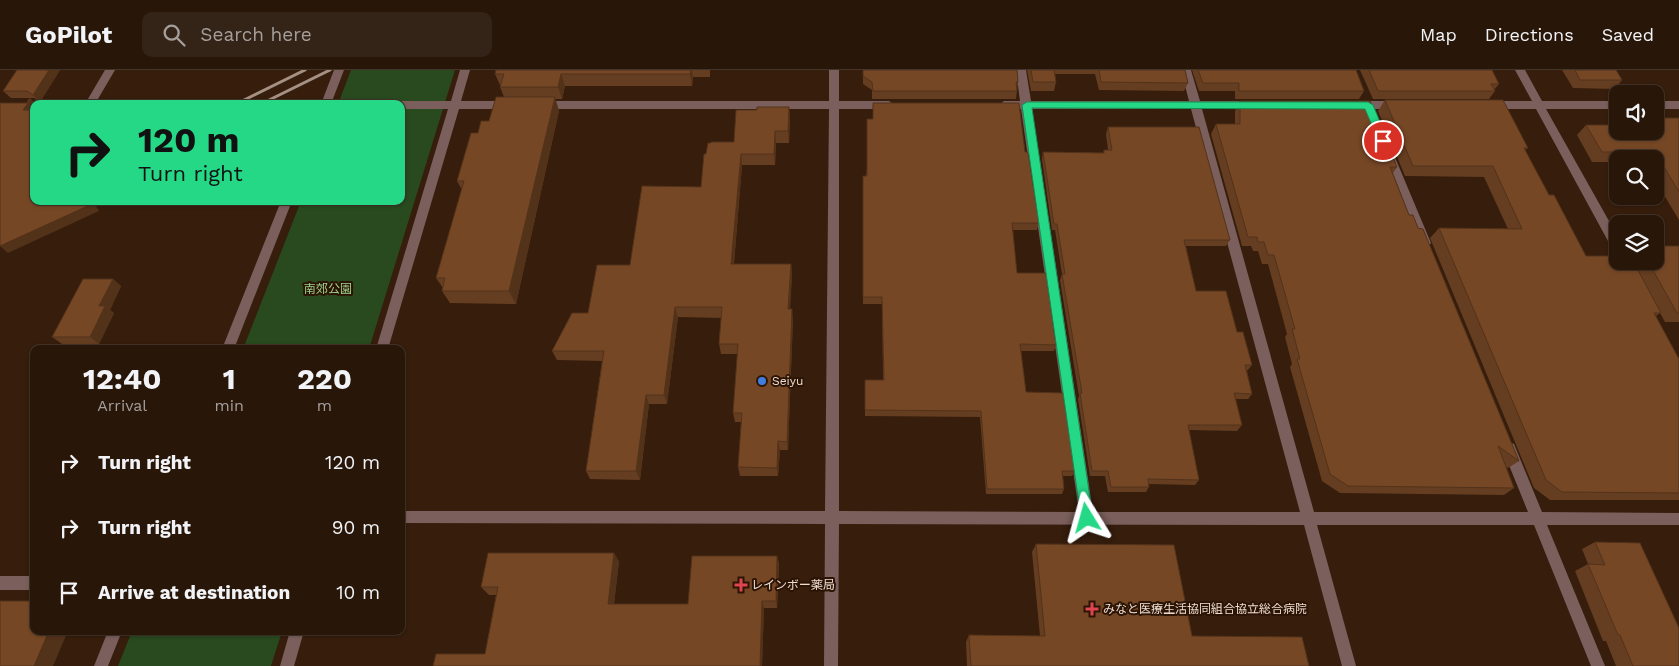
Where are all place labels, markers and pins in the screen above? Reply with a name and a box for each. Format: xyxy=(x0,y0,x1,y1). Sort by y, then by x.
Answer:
pin xyxy=(1362,120,1404,162)
place label: Seiyu xyxy=(772,374,803,388)
marker: Seiyu xyxy=(756,375,768,387)
place label: レインボー薬局 xyxy=(751,578,835,592)
marker: レインボー薬局 xyxy=(735,579,747,591)
marker: みなと医療生活協同組合協立総合病院 xyxy=(1085,602,1099,616)
place label: みなと医療生活協同組合協立総合病院 xyxy=(1103,602,1307,616)

